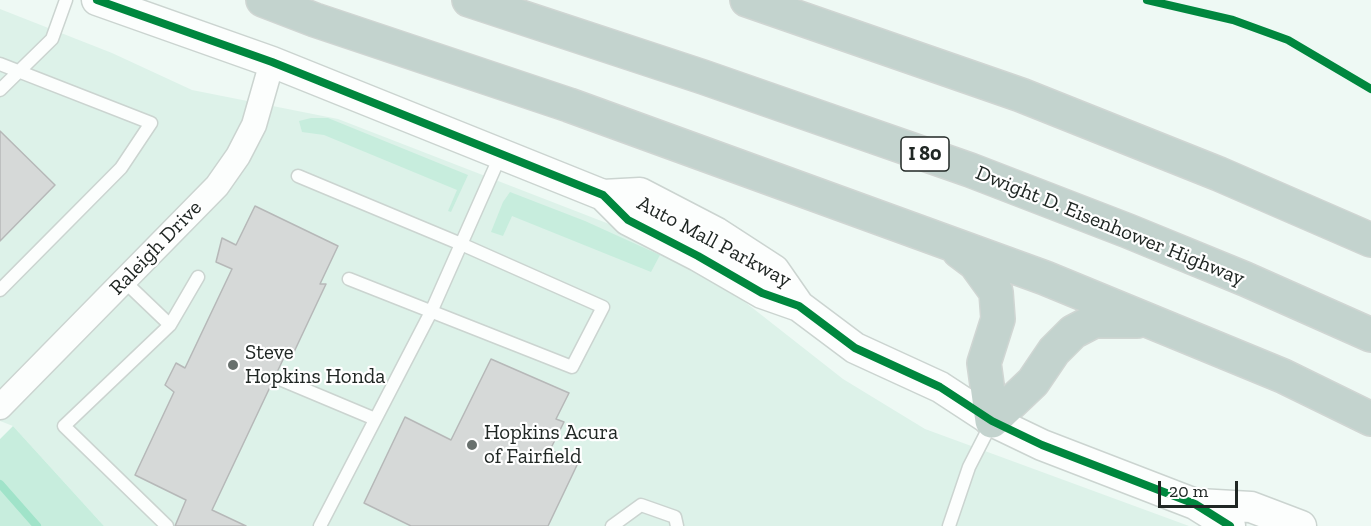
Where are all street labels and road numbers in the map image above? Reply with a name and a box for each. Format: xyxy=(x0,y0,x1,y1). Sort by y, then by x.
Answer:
road number: I 80 xyxy=(901,137,949,171)
street label: Dwight D. Eisenhower Highway xyxy=(972,160,1248,292)
street label: Auto Mall Parkway xyxy=(633,191,795,293)
street label: Raleigh Drive xyxy=(105,195,207,301)

